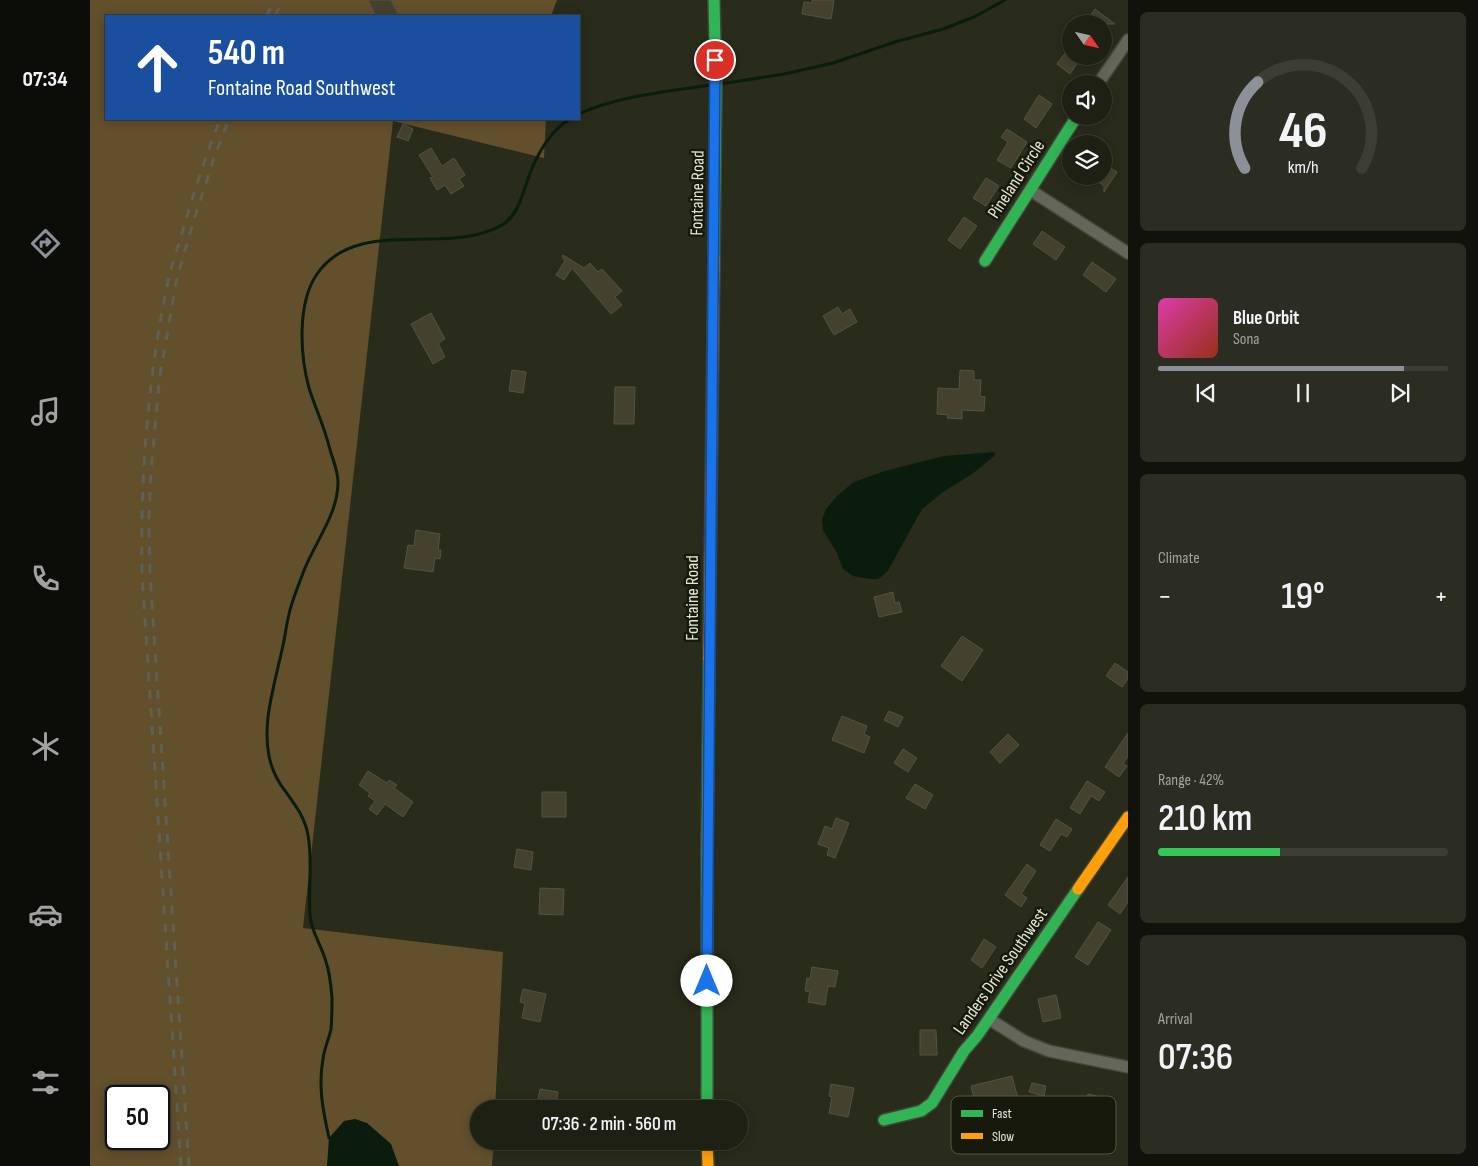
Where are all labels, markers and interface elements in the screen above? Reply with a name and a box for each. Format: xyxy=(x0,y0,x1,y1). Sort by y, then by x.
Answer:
north arrow xyxy=(1062,15,1112,65)
map controls xyxy=(1062,15,1112,185)
text: 540 m xyxy=(208,32,285,75)
icon: ahead xyxy=(125,35,190,100)
pin xyxy=(694,39,736,81)
icon: arrive xyxy=(701,46,729,74)
text: 07:34 xyxy=(23,66,67,93)
text: Fontaine Road Southwest xyxy=(208,75,395,102)
button: sound xyxy=(1062,75,1112,125)
text: 46 xyxy=(1279,100,1327,163)
button: layers xyxy=(1062,135,1112,185)
street label: Pineland Circle xyxy=(983,136,1049,222)
street label: Fontaine Road xyxy=(686,150,709,236)
text: km/h xyxy=(1288,157,1318,178)
icon: directions xyxy=(28,226,63,261)
text: Blue Orbit xyxy=(1233,307,1299,330)
text: Sona xyxy=(1233,330,1260,349)
icon: previous xyxy=(1192,379,1220,407)
icon: pause xyxy=(1289,379,1317,407)
icon: next xyxy=(1386,379,1414,407)
icon: music xyxy=(28,394,63,429)
text: Climate xyxy=(1158,549,1200,568)
street label: Fontaine Road xyxy=(682,555,703,641)
icon: phone xyxy=(28,561,63,596)
text: 19° xyxy=(1281,574,1325,619)
text: − xyxy=(1158,580,1172,613)
text: + xyxy=(1434,580,1448,613)
icon: climate xyxy=(28,729,63,764)
text: Range · 42% xyxy=(1158,771,1224,790)
text: 210 km xyxy=(1158,796,1252,841)
icon: car xyxy=(28,897,63,932)
street label: Landers Drive Southwest xyxy=(949,904,1052,1039)
position arrow xyxy=(680,954,732,1006)
text: Arrival xyxy=(1158,1010,1192,1029)
text: 07:36 xyxy=(1158,1035,1233,1080)
icon: filters xyxy=(28,1065,63,1100)
speed limit sign: 50 xyxy=(105,1085,170,1150)
legend xyxy=(951,1096,1116,1154)
text: Fast xyxy=(992,1105,1012,1122)
text: 07:36 · 2 min · 560 m xyxy=(542,1113,676,1136)
text: Slow xyxy=(992,1128,1014,1145)

